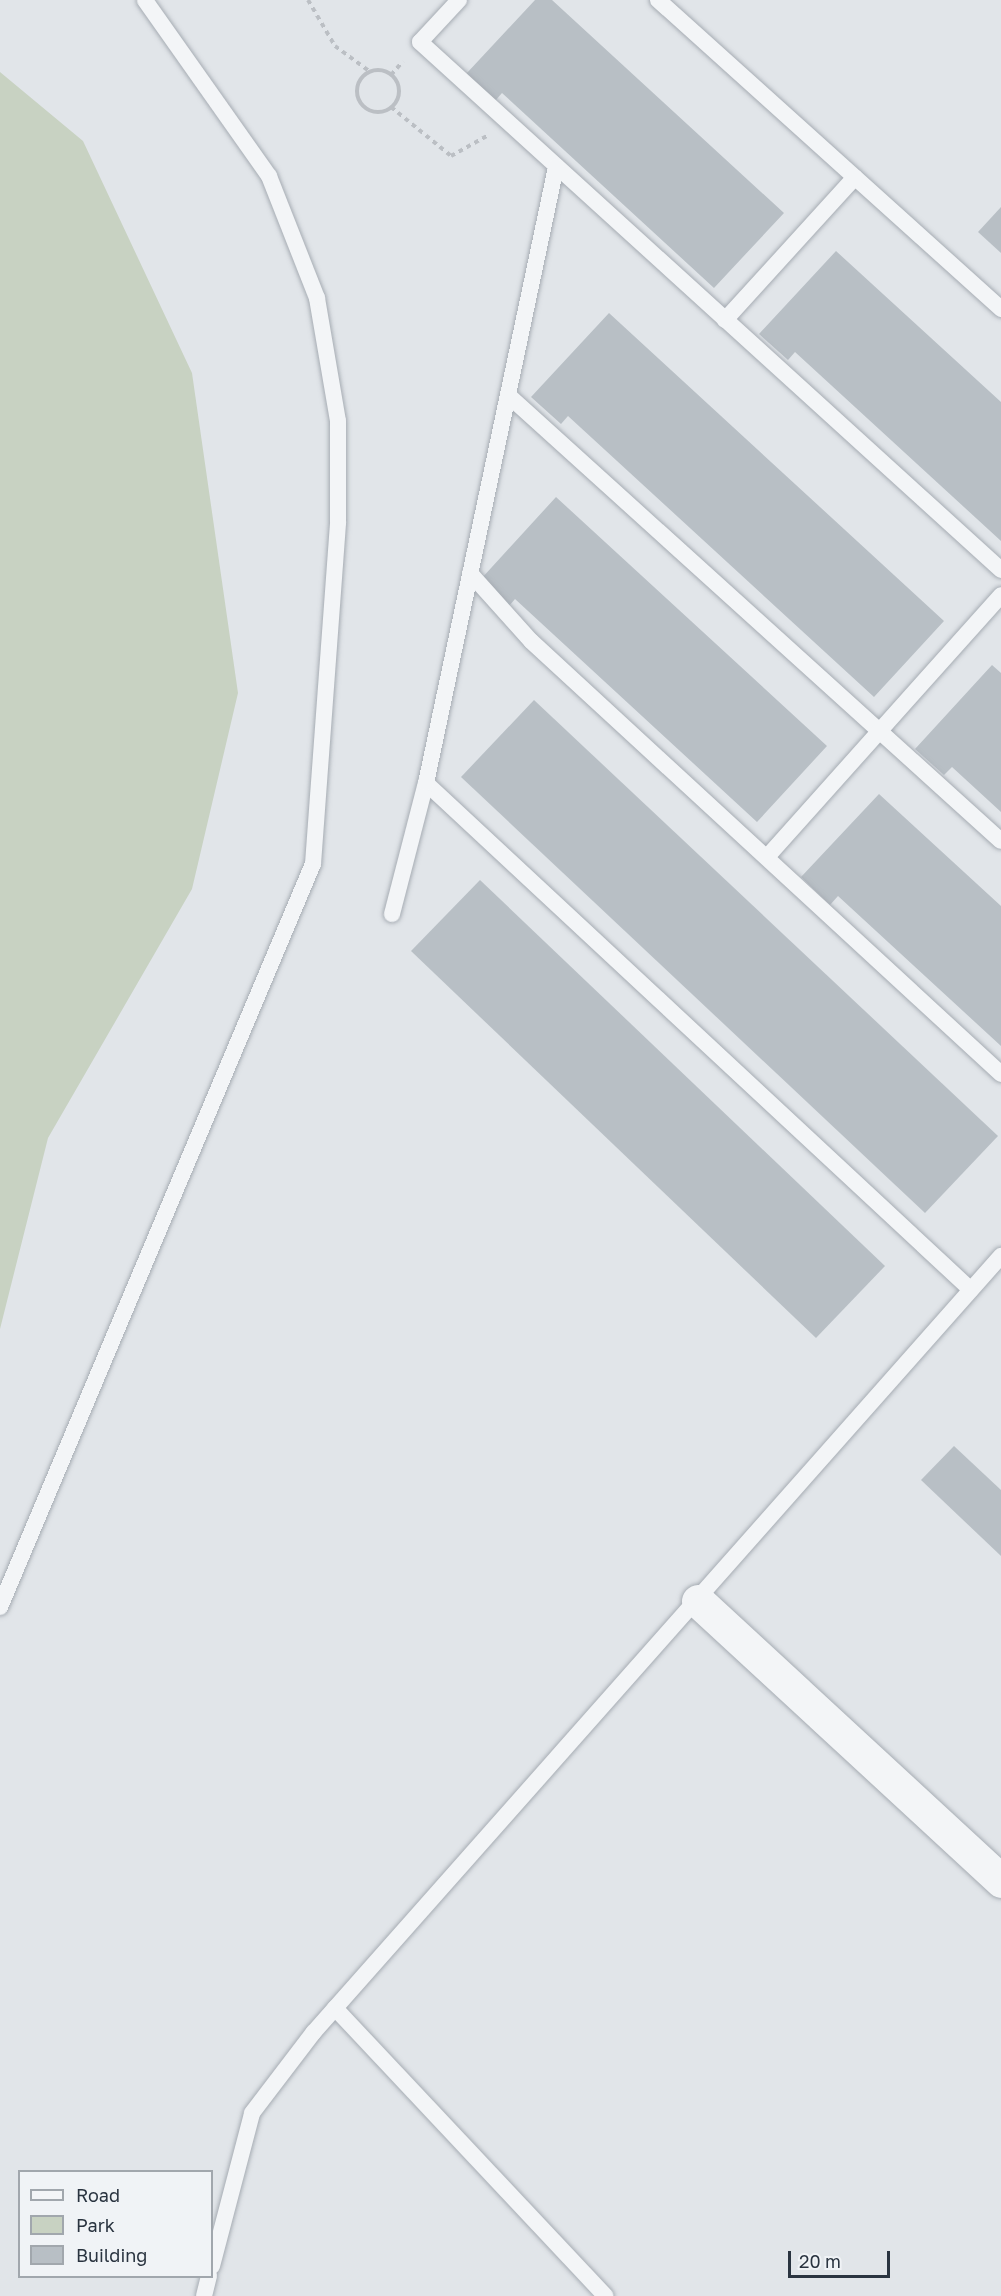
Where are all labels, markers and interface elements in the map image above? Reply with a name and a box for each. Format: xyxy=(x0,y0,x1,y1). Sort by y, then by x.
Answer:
legend xyxy=(18,2170,213,2278)
text: Road xyxy=(76,2184,120,2206)
text: Park xyxy=(76,2214,115,2236)
scale bar xyxy=(791,2239,893,2277)
text: Building xyxy=(76,2244,147,2266)
text: 20 m xyxy=(799,2250,841,2272)

